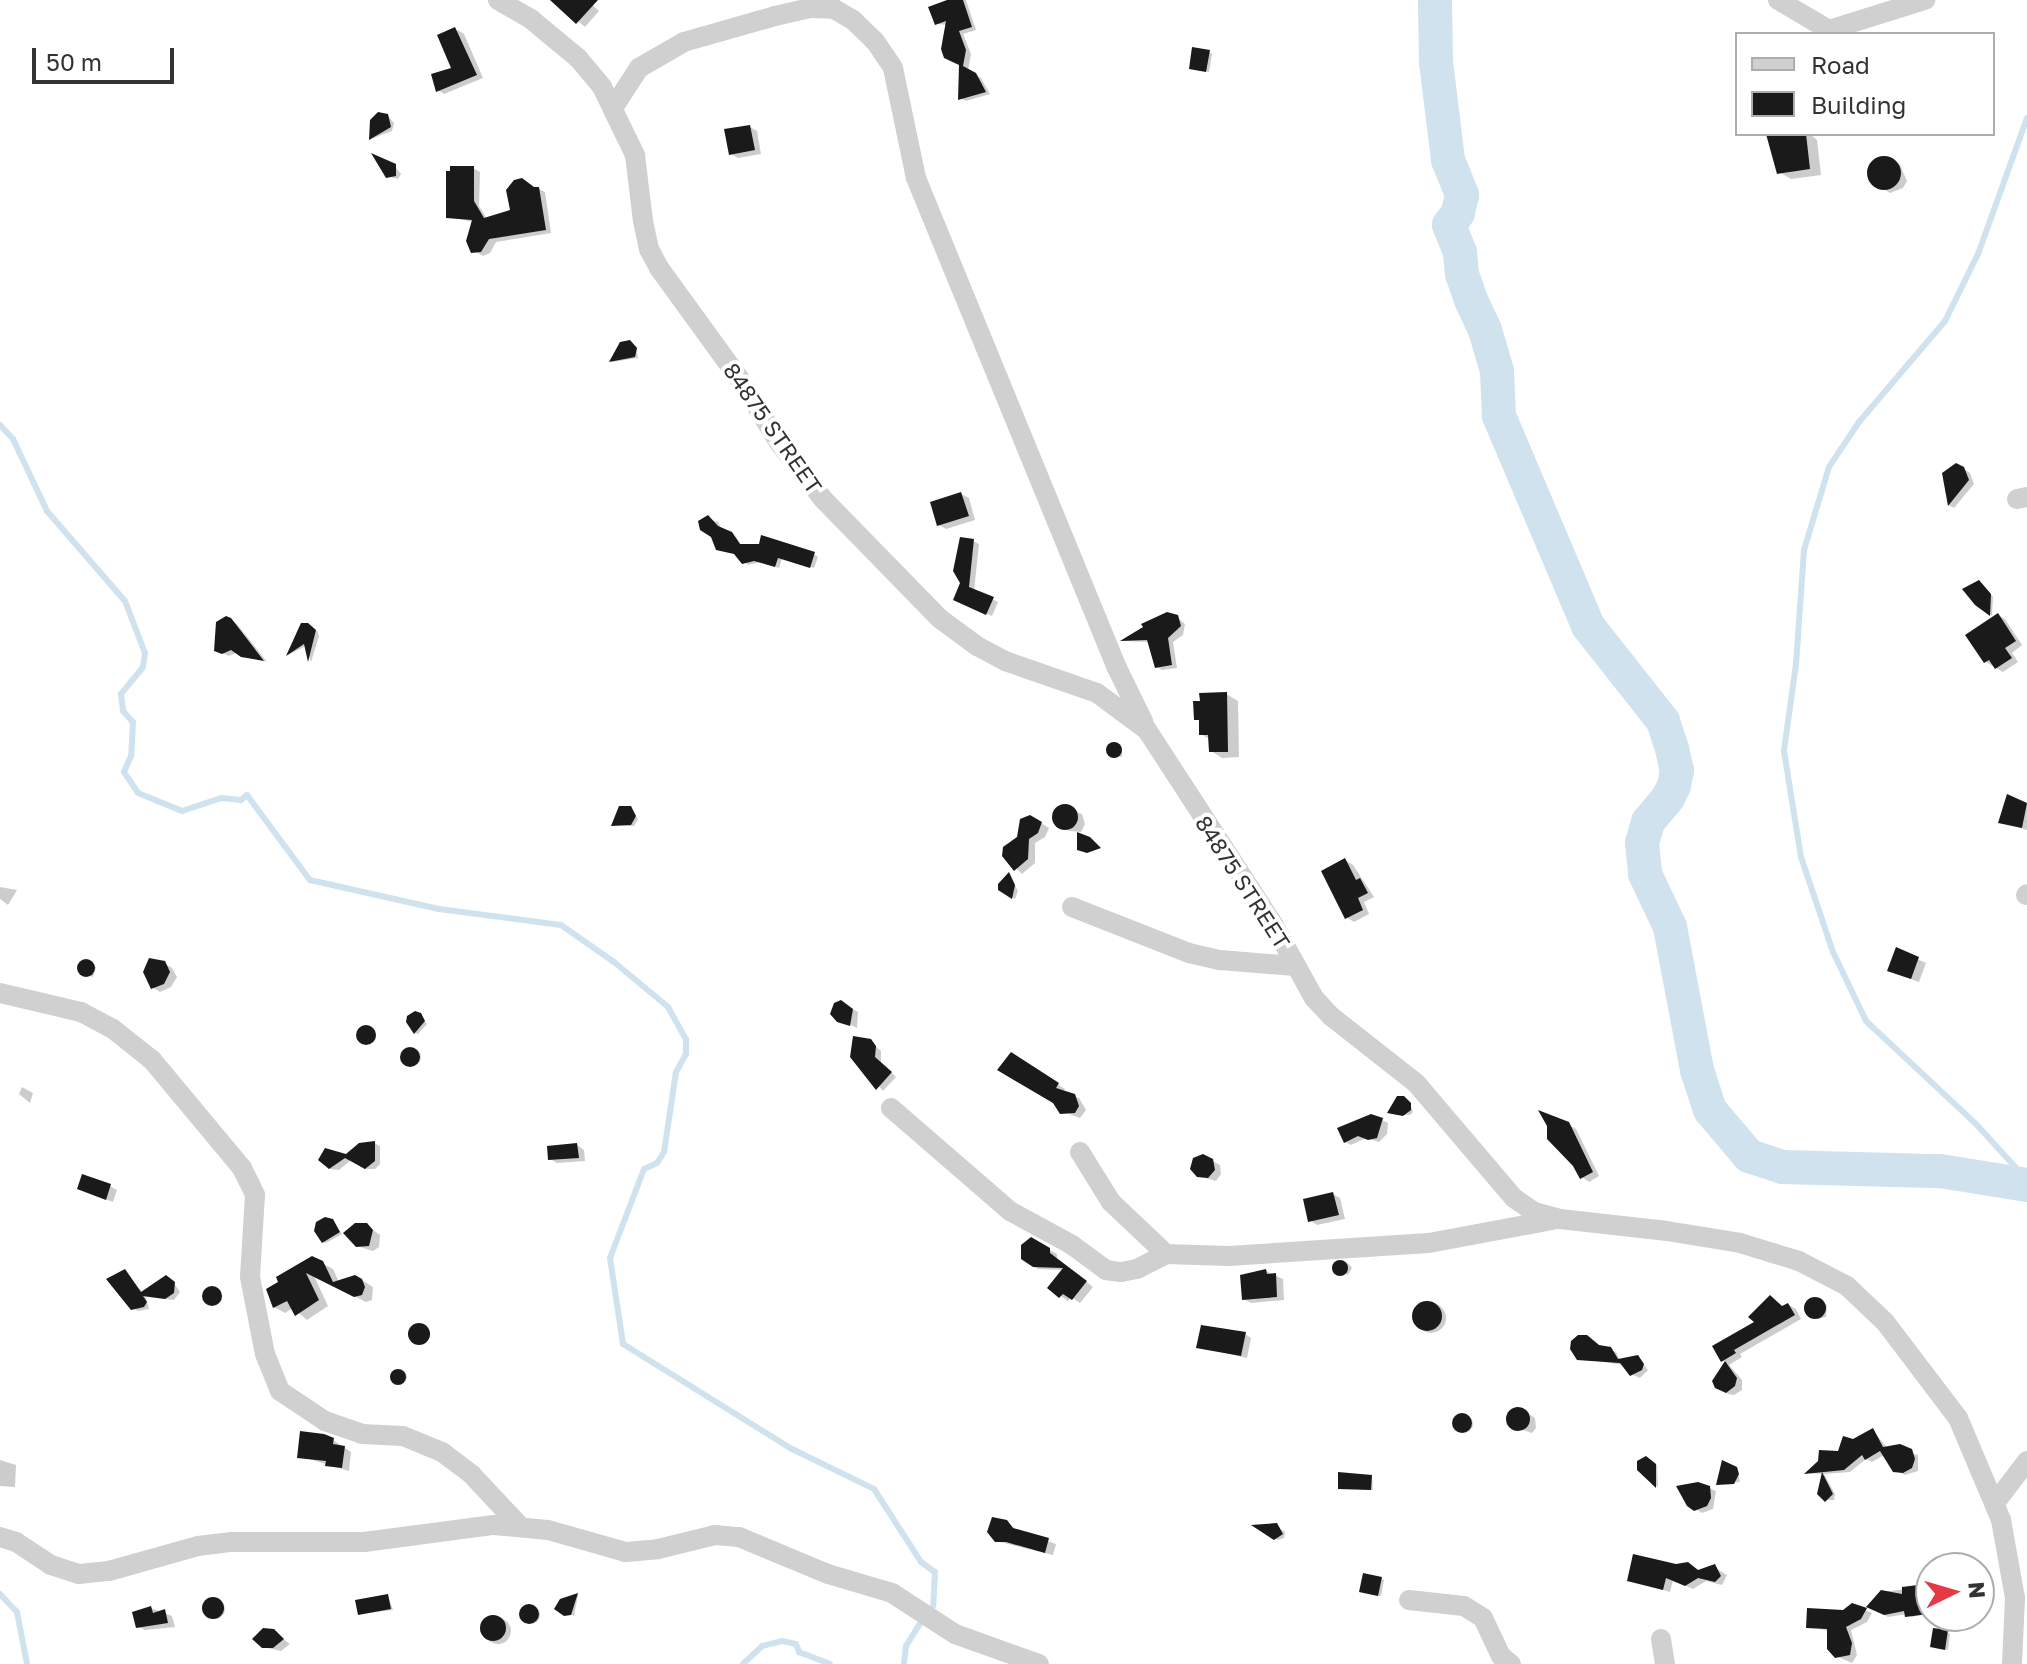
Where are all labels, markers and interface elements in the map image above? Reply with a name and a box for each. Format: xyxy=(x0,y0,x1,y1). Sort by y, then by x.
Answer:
scale bar xyxy=(36,32,178,82)
legend xyxy=(1735,32,1995,136)
text: 50 m xyxy=(46,47,102,76)
text: Road xyxy=(1811,50,1870,79)
text: Building xyxy=(1811,90,1906,119)
street label: 84875 STREET xyxy=(718,358,828,498)
street label: 84875 STREET xyxy=(1190,811,1296,953)
north arrow xyxy=(1915,1552,1995,1632)
text: N xyxy=(1963,1581,1992,1600)

